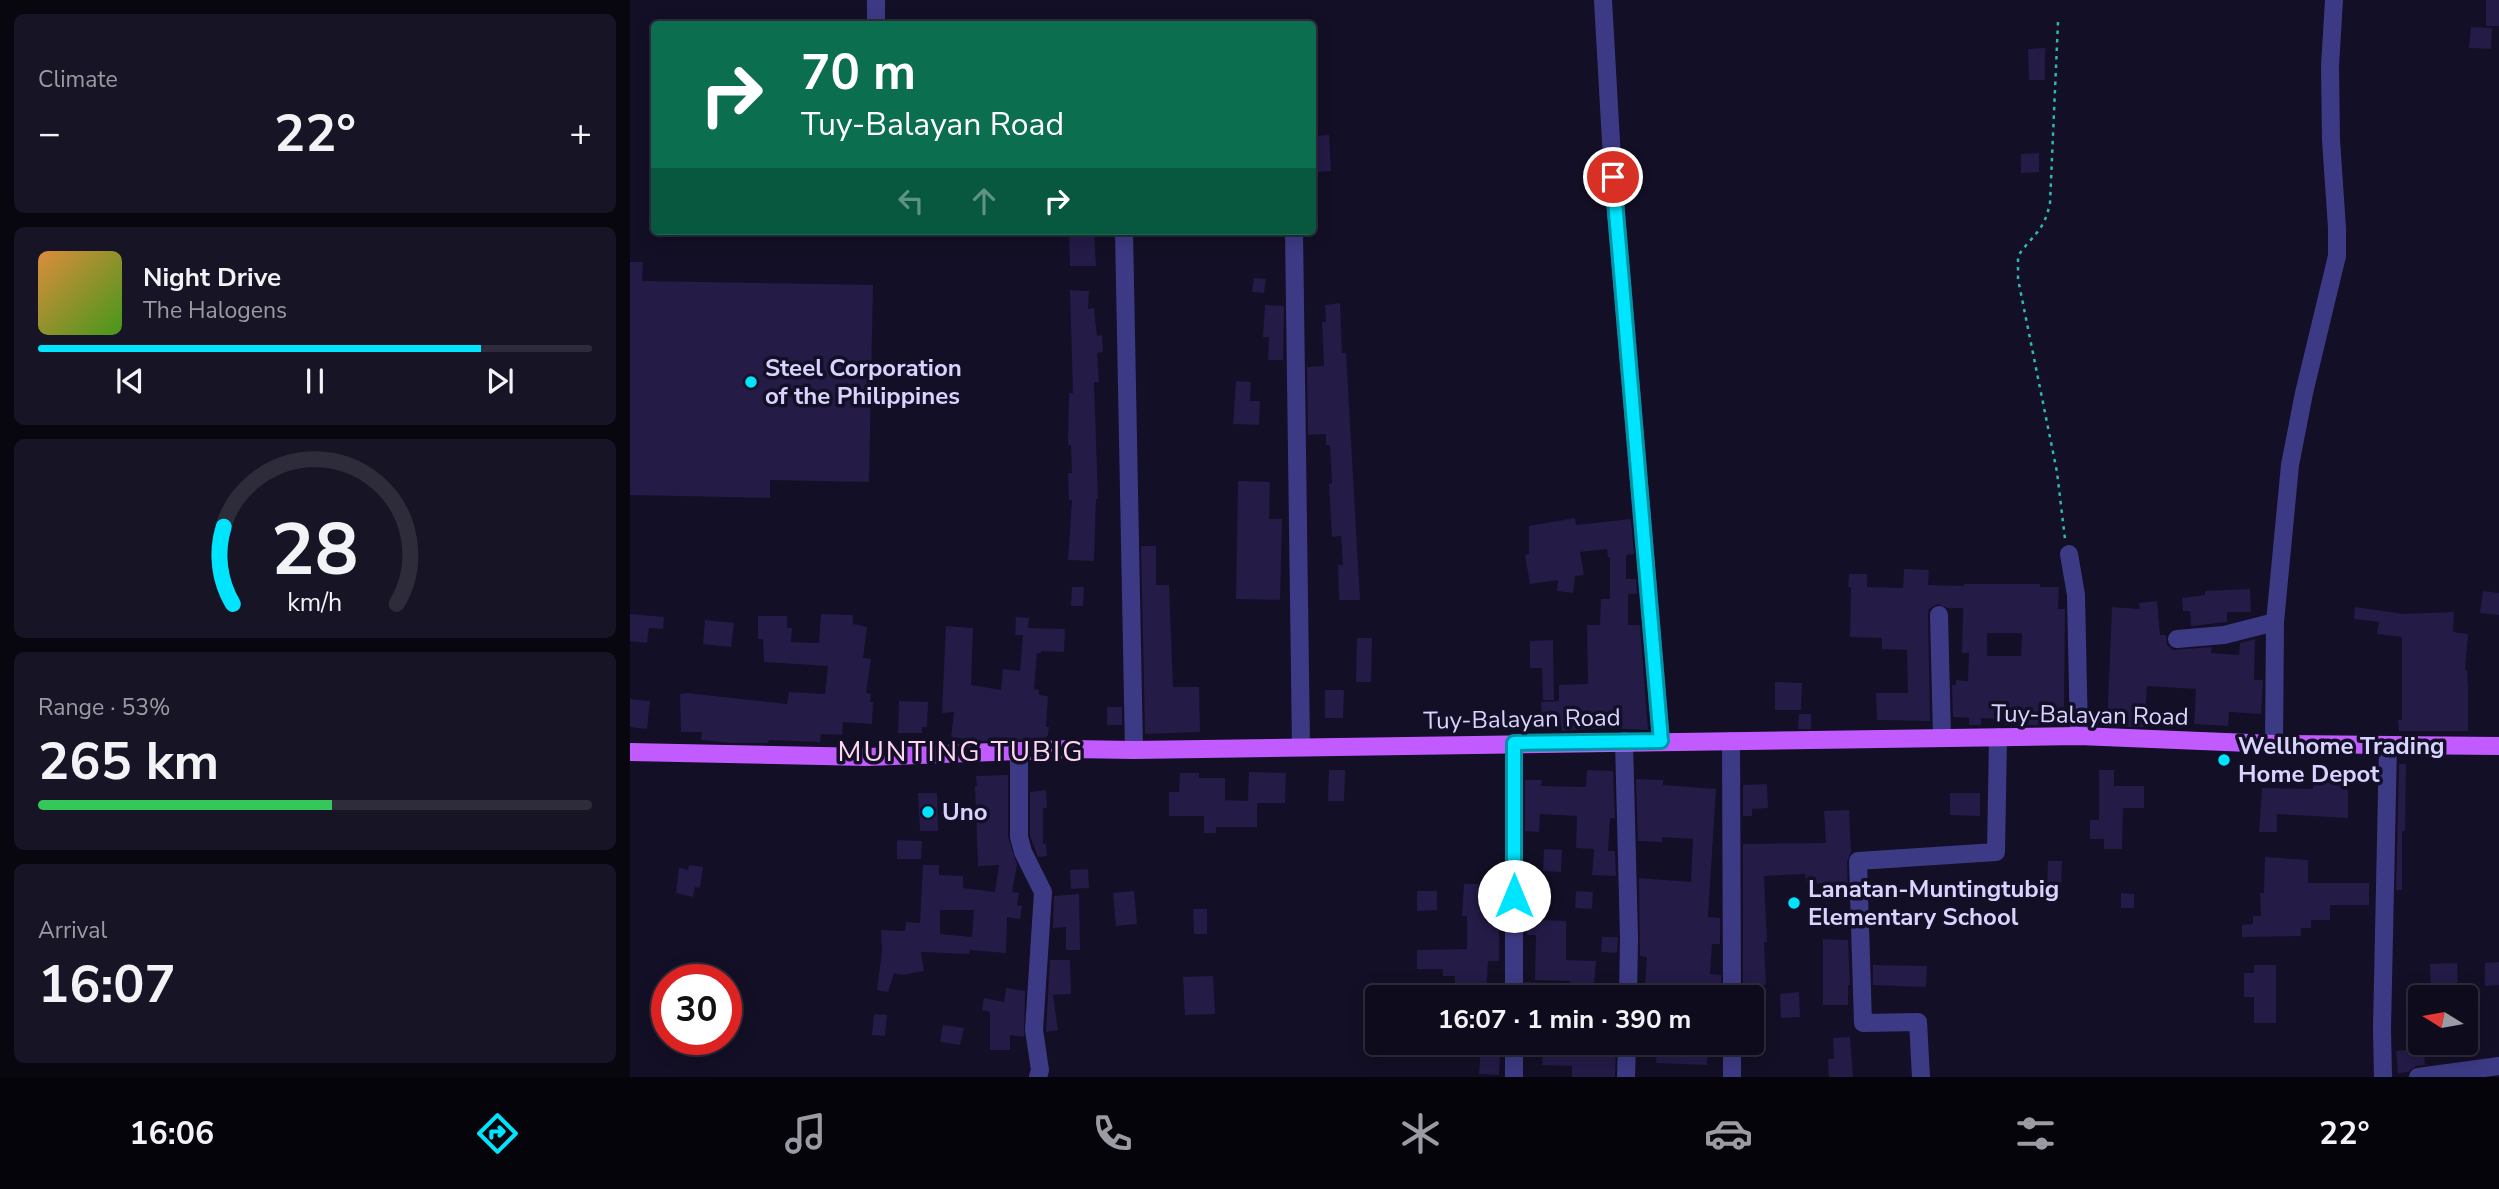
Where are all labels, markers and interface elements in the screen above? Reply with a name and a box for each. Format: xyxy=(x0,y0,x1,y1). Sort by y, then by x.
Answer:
text: 70 m xyxy=(801,39,916,106)
icon: right xyxy=(686,49,777,140)
text: Climate xyxy=(38,64,118,95)
text: 22° xyxy=(274,98,356,169)
text: Tuy-Balayan Road xyxy=(801,103,1064,146)
text: − xyxy=(38,108,61,159)
text: + xyxy=(569,108,592,159)
pin xyxy=(1583,147,1643,207)
icon: arrive xyxy=(1594,158,1632,196)
icon: left xyxy=(892,182,930,220)
icon: ahead xyxy=(965,182,1003,220)
icon: right xyxy=(1038,182,1076,220)
text: Night Drive xyxy=(143,260,281,295)
text: The Halogens xyxy=(143,295,287,326)
place label: Steel Corporation of the Philippines xyxy=(765,352,962,412)
icon: previous xyxy=(111,362,149,400)
icon: pause xyxy=(296,362,334,400)
icon: next xyxy=(481,362,519,400)
marker: Steel Corporation of the Philippines xyxy=(743,374,759,390)
text: 28 xyxy=(271,501,359,601)
text: km/h xyxy=(287,586,343,620)
text: Range · 53% xyxy=(38,692,170,723)
street label: Tuy-Balayan Road xyxy=(1991,697,2189,733)
street label: Tuy-Balayan Road xyxy=(1423,701,1621,737)
text: 265 km xyxy=(38,726,219,797)
place label: Wellhome Trading Home Depot xyxy=(2238,730,2444,790)
district label: MUNTING TUBIG xyxy=(838,733,1084,771)
marker: Wellhome Trading Home Depot xyxy=(2216,752,2232,768)
place label: Uno xyxy=(942,796,988,828)
marker: Uno xyxy=(920,804,936,820)
position arrow xyxy=(1477,859,1551,933)
place label: Lanatan-Muntingtubig Elementary School xyxy=(1808,873,2059,933)
marker: Lanatan-Muntingtubig Elementary School xyxy=(1786,895,1802,911)
text: Arrival xyxy=(38,915,107,946)
text: 16:07 xyxy=(38,949,176,1020)
speed limit sign: 30 xyxy=(651,964,742,1055)
north arrow xyxy=(2408,985,2478,1055)
map controls xyxy=(2408,985,2478,1055)
text: 16:07 · 1 min · 390 m xyxy=(1438,1002,1691,1037)
icon: directions xyxy=(473,1109,522,1158)
icon: music xyxy=(781,1109,830,1158)
icon: phone xyxy=(1088,1109,1137,1158)
icon: climate xyxy=(1396,1109,1445,1158)
icon: car xyxy=(1704,1109,1753,1158)
icon: filters xyxy=(2011,1109,2060,1158)
text: 16:06 xyxy=(129,1112,214,1155)
text: 22° xyxy=(2319,1112,2370,1155)

